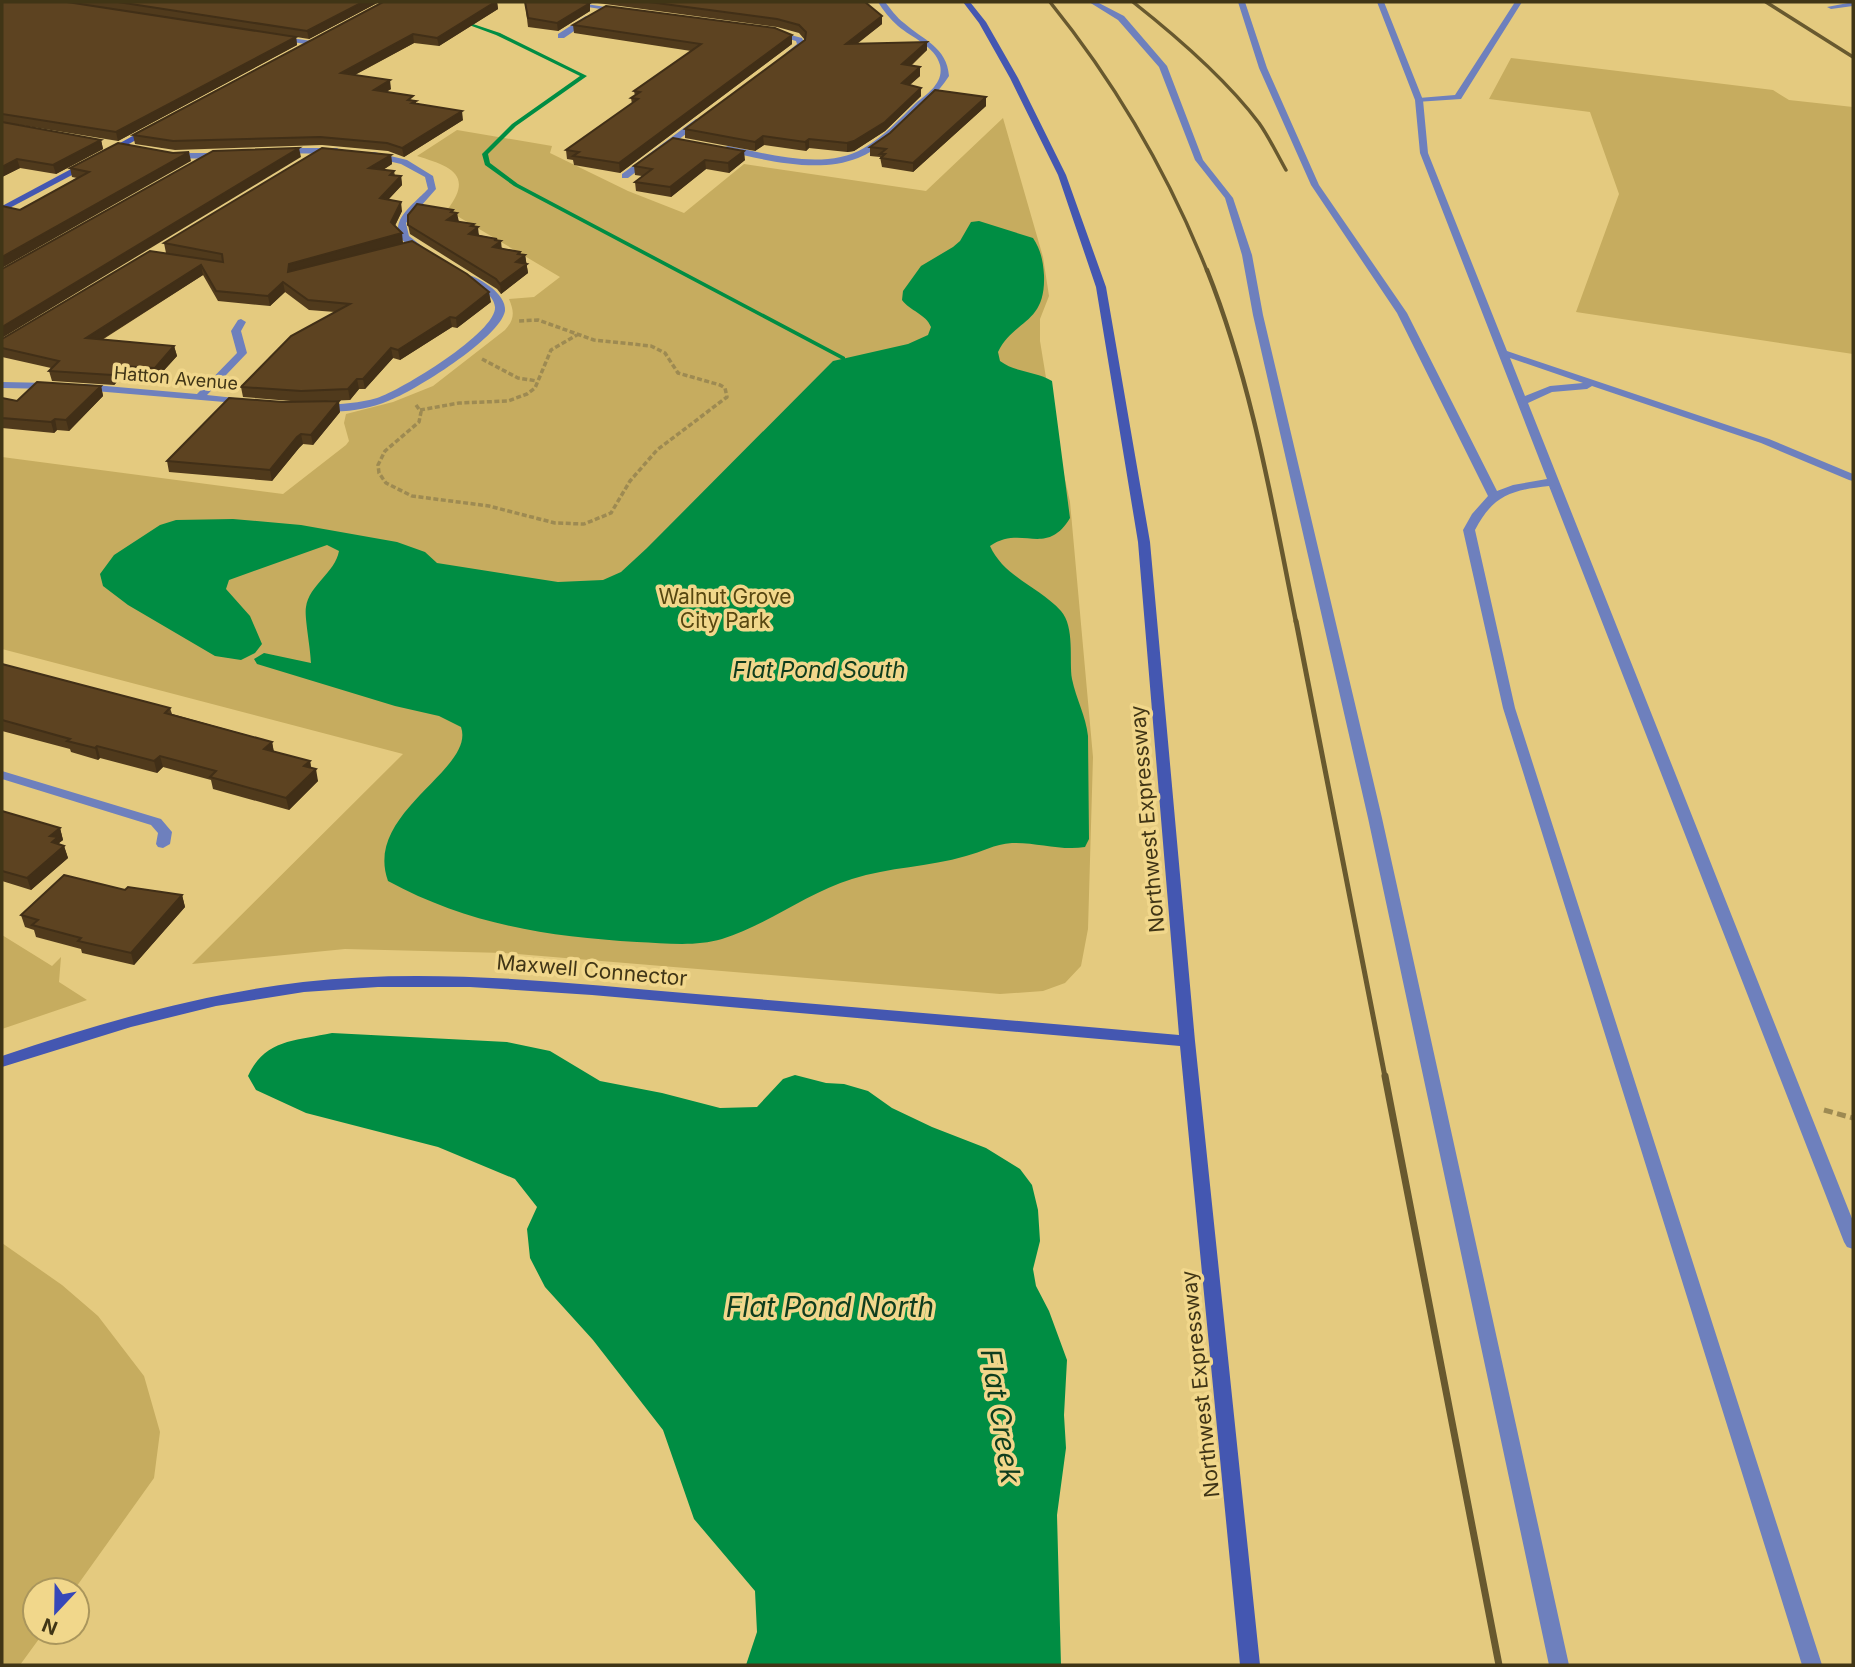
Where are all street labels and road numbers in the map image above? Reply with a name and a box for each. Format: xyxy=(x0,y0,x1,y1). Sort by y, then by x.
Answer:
street label: Hatton Avenue xyxy=(113,362,239,394)
street label: Northwest Expressway xyxy=(1125,704,1169,934)
street label: Maxwell Connector xyxy=(496,949,689,991)
street label: Northwest Expressway xyxy=(1176,1269,1224,1499)

